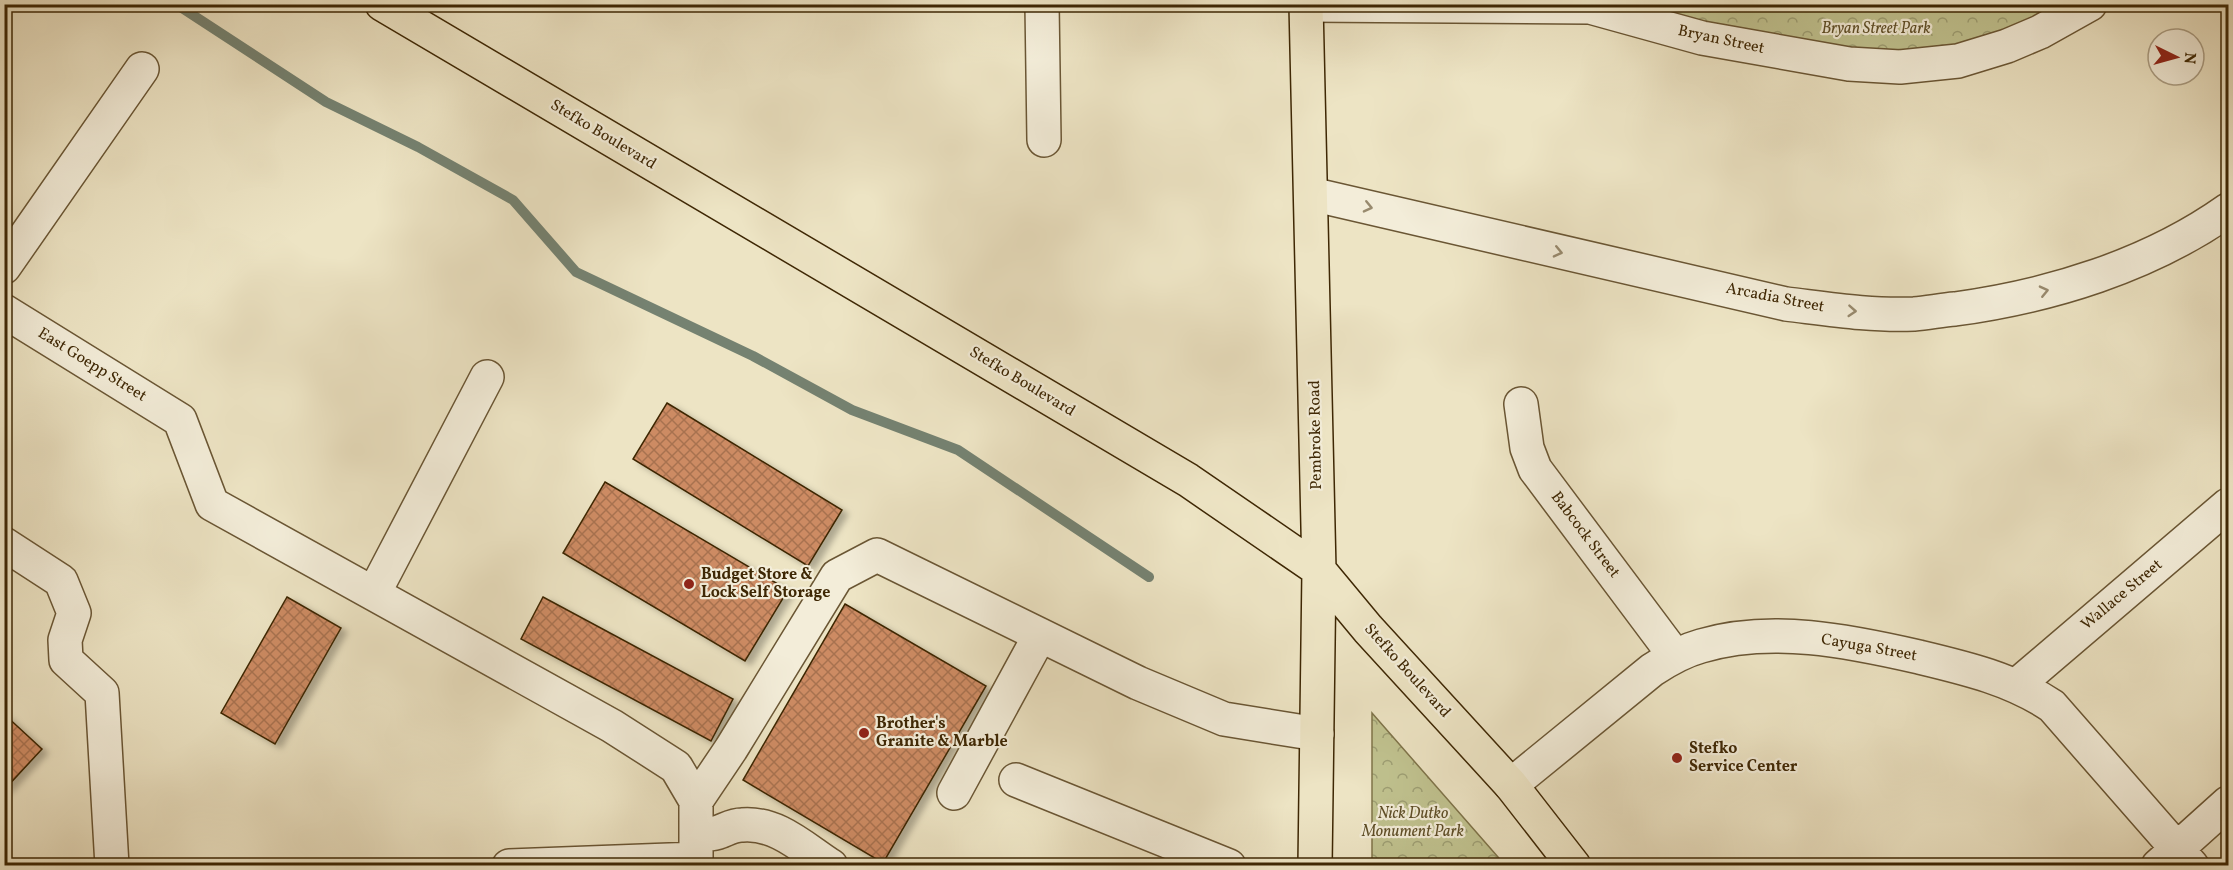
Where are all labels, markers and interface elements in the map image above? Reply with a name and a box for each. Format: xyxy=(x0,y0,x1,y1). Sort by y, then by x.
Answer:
park label: Bryan Street Park xyxy=(1821,18,1931,40)
street label: Bryan Street xyxy=(1676,20,1767,60)
north arrow xyxy=(2146,27,2206,87)
text: N xyxy=(2177,51,2200,65)
street label: Stefko Boulevard xyxy=(546,95,660,175)
one-way arrow xyxy=(1363,200,1373,213)
one-way arrow xyxy=(1553,245,1563,258)
street label: Arcadia Street xyxy=(1724,278,1827,318)
one-way arrow xyxy=(2039,286,2049,299)
one-way arrow xyxy=(1847,304,1856,317)
street label: East Goepp Street xyxy=(33,323,151,408)
street label: Stefko Boulevard xyxy=(965,342,1079,422)
street label: Pembroke Road xyxy=(1304,380,1328,490)
street label: Babcock Street xyxy=(1545,487,1625,583)
street label: Wallace Street xyxy=(2077,554,2168,636)
place label: Budget Store & Lock Self Storage xyxy=(701,564,830,604)
marker: Budget Store & Lock Self Storage xyxy=(682,577,696,591)
street label: Stefko Boulevard xyxy=(1359,619,1455,723)
street label: Cayuga Street xyxy=(1819,629,1919,667)
place label: Brother's Granite & Marble xyxy=(876,713,1008,753)
marker: Brother's Granite & Marble xyxy=(857,726,871,740)
place label: Stefko Service Center xyxy=(1689,738,1798,778)
marker: Stefko Service Center xyxy=(1670,751,1684,765)
park label: Nick Dutko Monument Park xyxy=(1361,803,1465,843)

